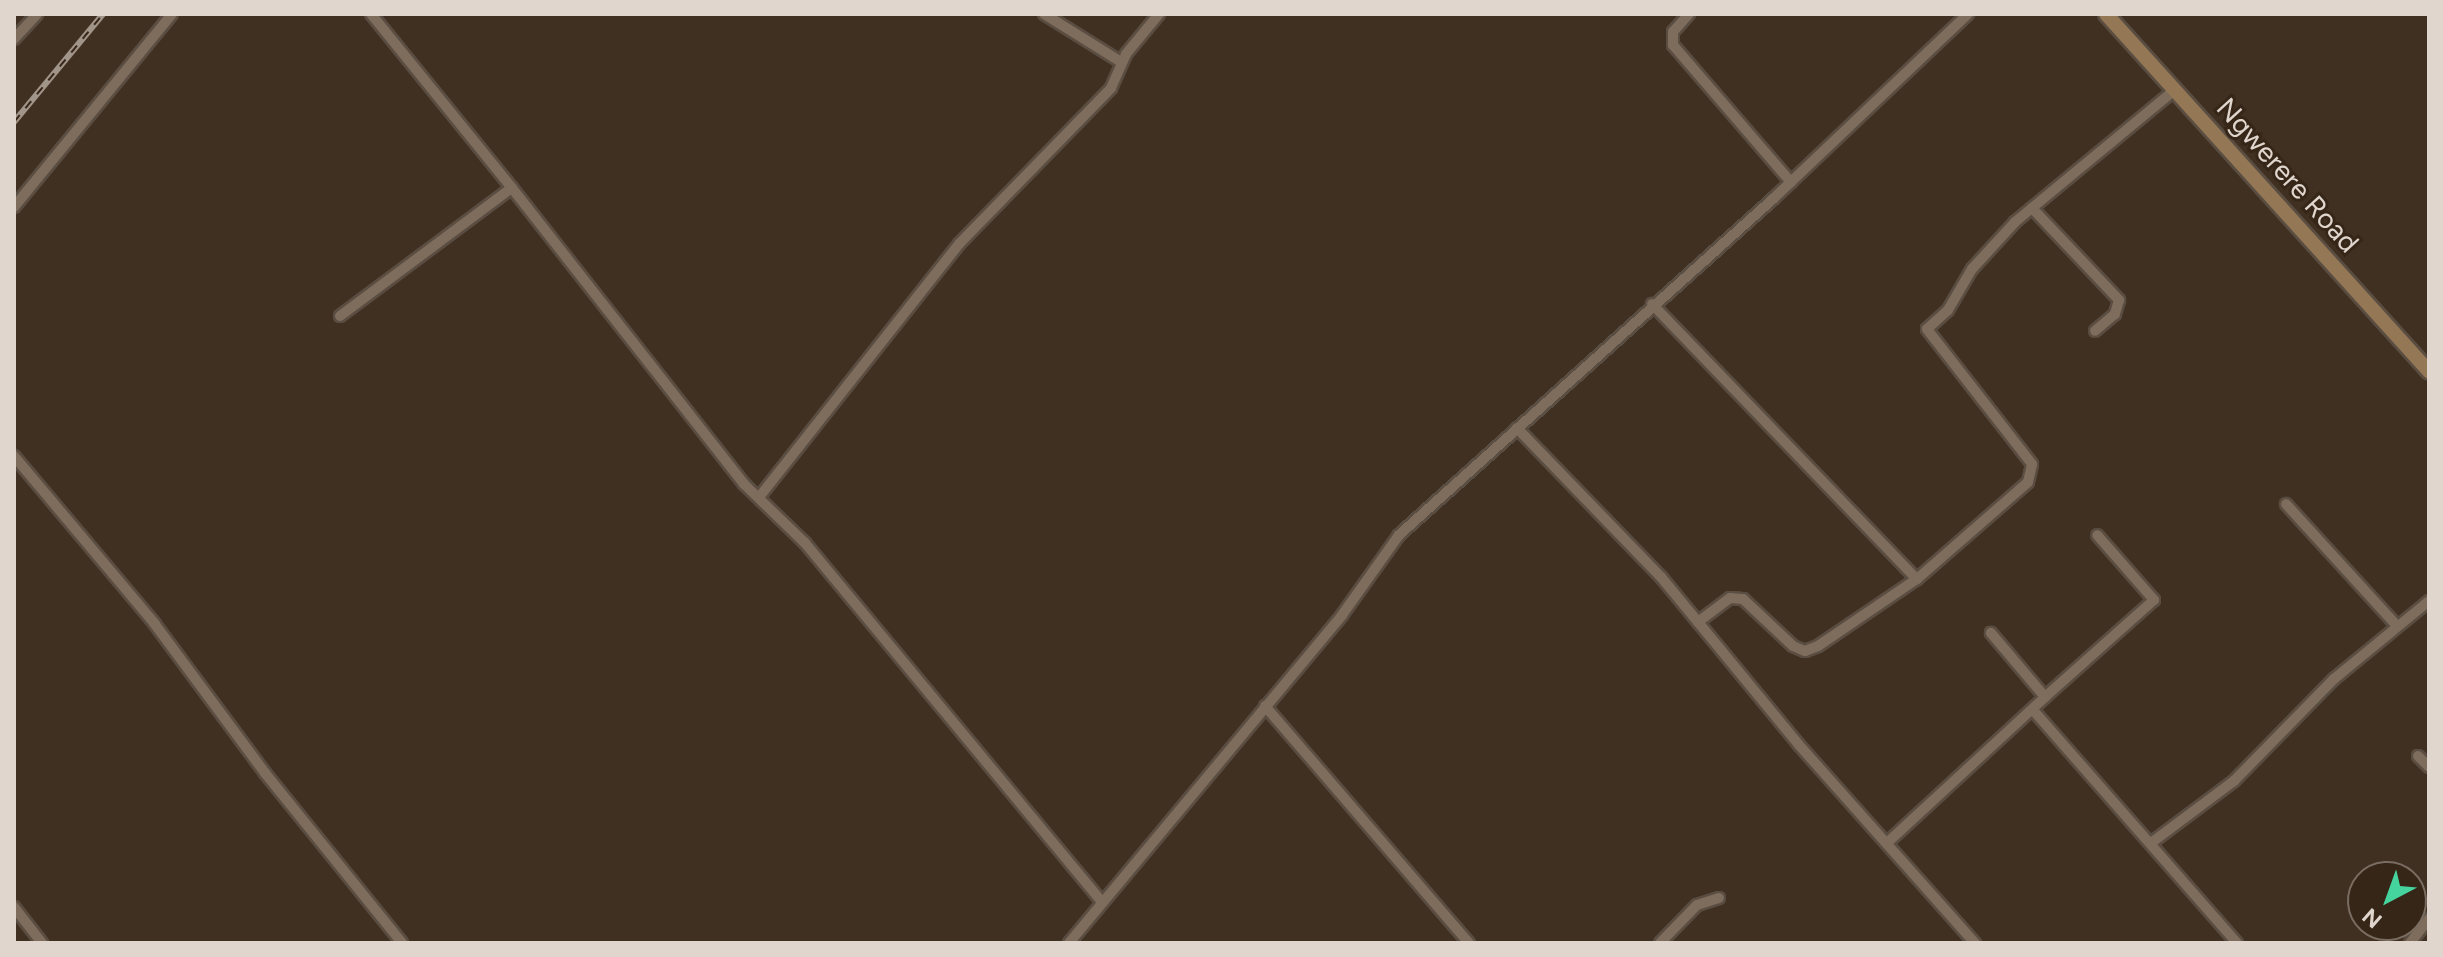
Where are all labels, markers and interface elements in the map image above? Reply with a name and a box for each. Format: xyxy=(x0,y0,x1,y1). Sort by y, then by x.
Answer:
street label: Ngwerere Road xyxy=(2210,91,2366,259)
north arrow xyxy=(2347,861,2427,941)
text: N xyxy=(2357,902,2388,934)

